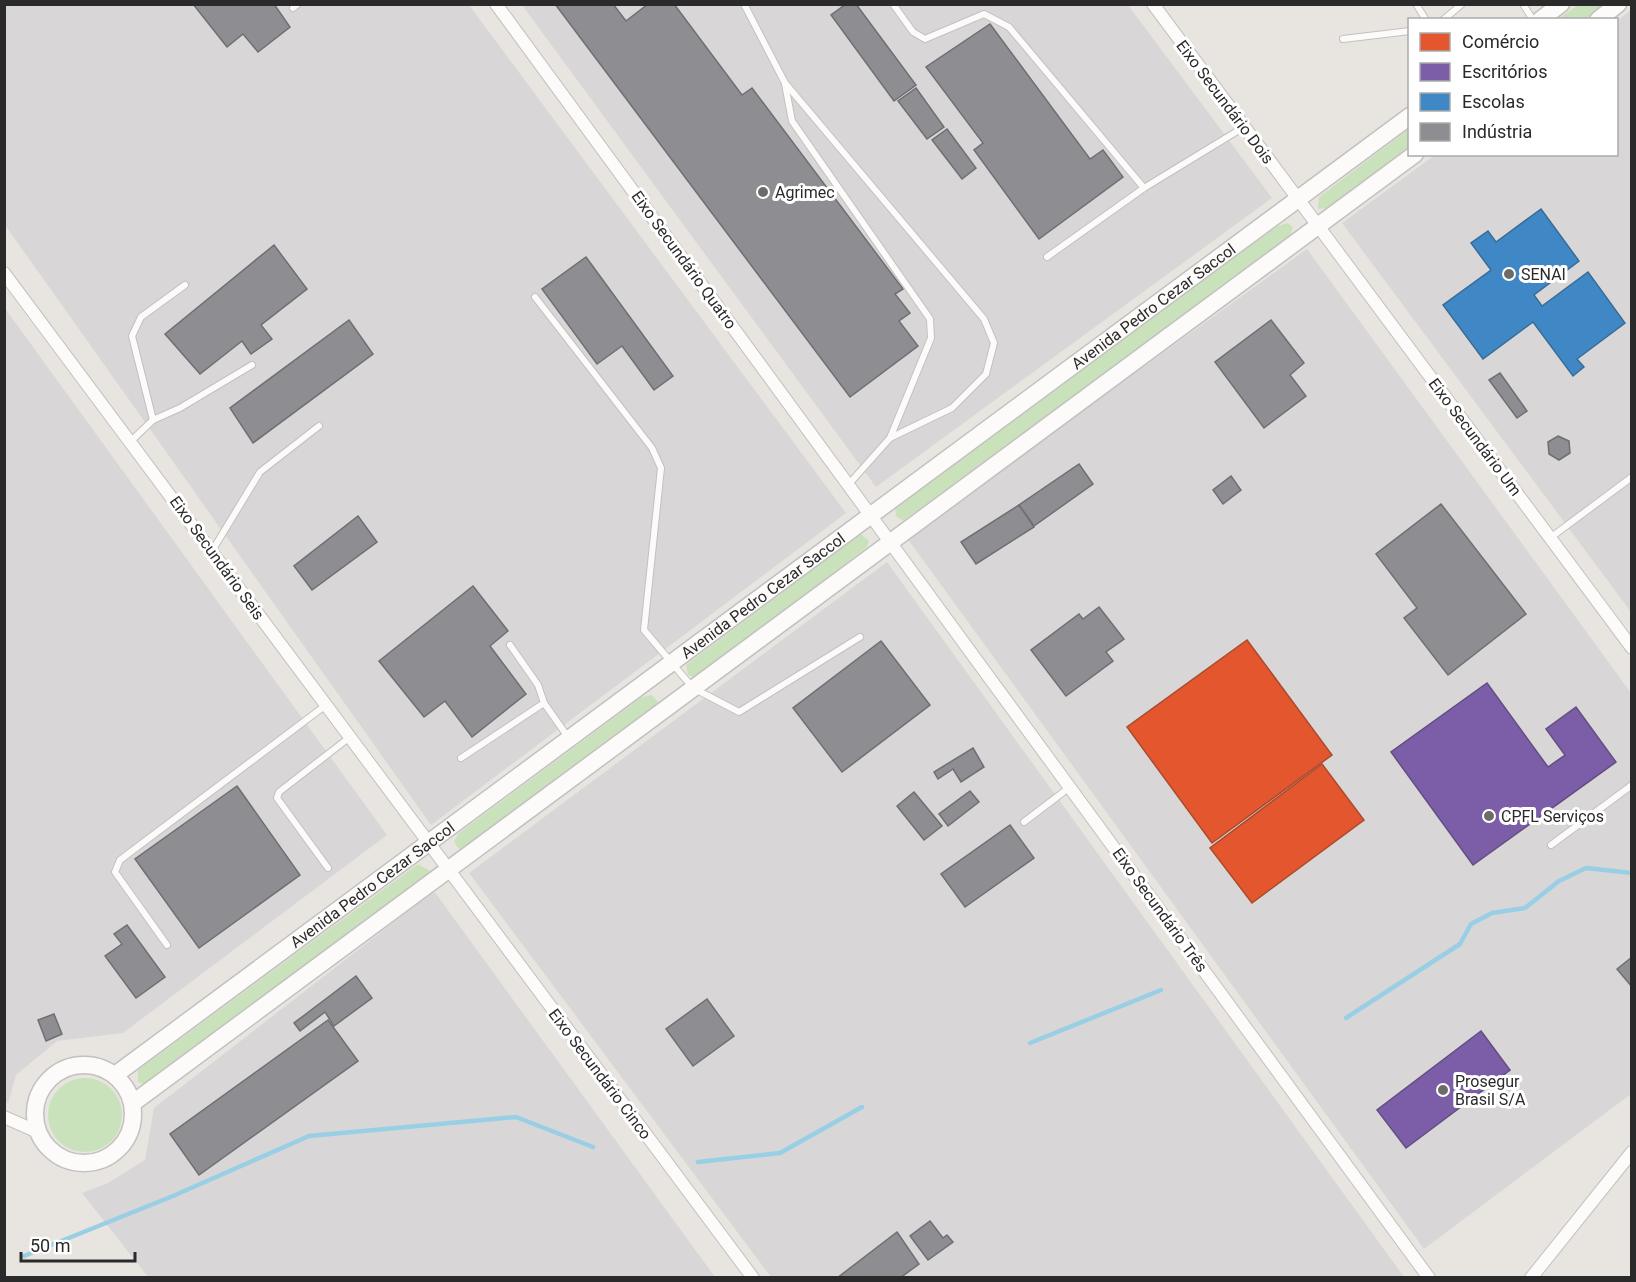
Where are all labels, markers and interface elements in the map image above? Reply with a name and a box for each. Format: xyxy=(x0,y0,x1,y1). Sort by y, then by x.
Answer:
legend xyxy=(1408,18,1618,156)
text: Comércio xyxy=(1462,31,1539,52)
street label: Eixo Secundário Dois xyxy=(1172,36,1278,168)
text: Escritórios xyxy=(1462,61,1547,82)
text: Escolas xyxy=(1462,91,1525,112)
text: Indústria xyxy=(1462,121,1532,142)
place label: Agrimec xyxy=(775,183,835,202)
marker: Agrimec xyxy=(756,185,770,199)
street label: Eixo Secundário Quatro xyxy=(627,187,741,333)
street label: Avenida Pedro Cezar Saccol xyxy=(1068,239,1239,373)
place label: SENAI xyxy=(1521,265,1566,284)
marker: SENAI xyxy=(1502,267,1516,281)
street label: Eixo Secundário Um xyxy=(1425,374,1525,500)
street label: Eixo Secundário Seis xyxy=(166,492,268,624)
street label: Avenida Pedro Cezar Saccol xyxy=(677,528,849,662)
place label: CPFL Serviços xyxy=(1501,807,1604,826)
marker: CPFL Serviços xyxy=(1482,809,1496,823)
street label: Avenida Pedro Cezar Saccol xyxy=(286,818,458,952)
street label: Eixo Secundário Três xyxy=(1109,844,1211,976)
street label: Eixo Secundário Cinco xyxy=(545,1005,655,1143)
place label: Prosegur Brasil S/A xyxy=(1455,1072,1526,1109)
marker: Prosegur Brasil S/A xyxy=(1436,1083,1450,1097)
scale bar xyxy=(21,1225,135,1263)
text: 50 m xyxy=(30,1235,70,1256)

